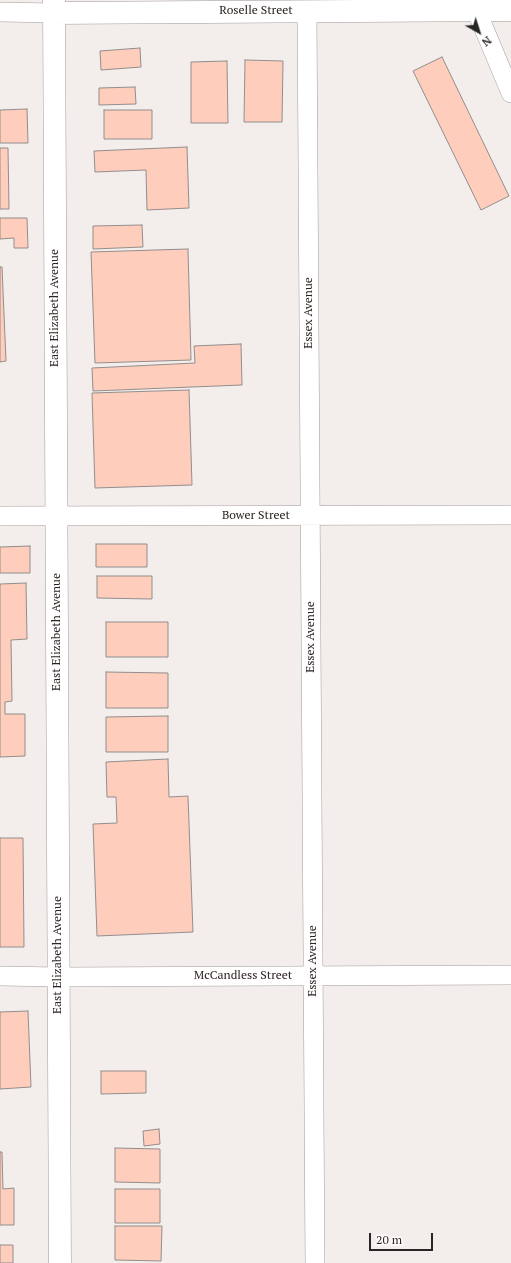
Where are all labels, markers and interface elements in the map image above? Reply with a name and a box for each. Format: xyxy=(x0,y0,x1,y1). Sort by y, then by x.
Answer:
street label: Roselle Street xyxy=(219,4,293,18)
north arrow xyxy=(459,12,499,52)
text: N xyxy=(479,33,494,49)
street label: East Elizabeth Avenue xyxy=(48,249,62,367)
street label: Essex Avenue xyxy=(302,277,316,349)
street label: Bower Street xyxy=(222,509,290,523)
street label: East Elizabeth Avenue xyxy=(50,573,64,691)
street label: Essex Avenue xyxy=(304,601,318,673)
street label: East Elizabeth Avenue xyxy=(51,896,65,1014)
street label: Essex Avenue xyxy=(306,925,320,997)
street label: McCandless Street xyxy=(194,969,292,983)
scale bar xyxy=(371,1225,435,1251)
text: 20 m xyxy=(376,1232,402,1247)

